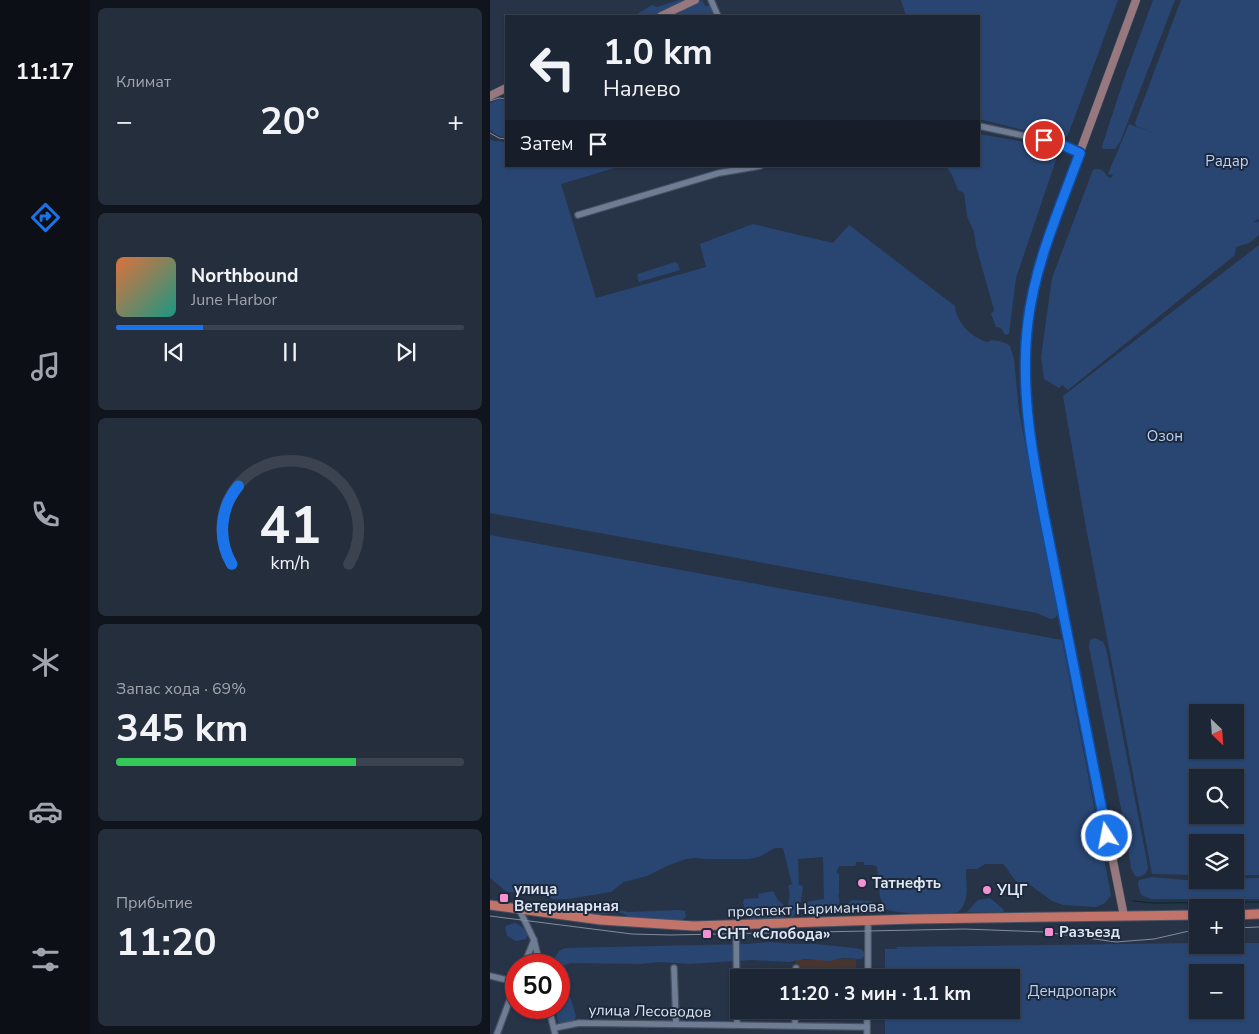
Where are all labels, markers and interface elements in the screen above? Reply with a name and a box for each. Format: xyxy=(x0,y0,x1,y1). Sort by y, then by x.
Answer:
text: 1.0 km xyxy=(603,29,713,76)
icon: left xyxy=(520,35,585,100)
text: 11:17 xyxy=(16,57,74,87)
text: Климат xyxy=(116,71,171,93)
text: Налево xyxy=(603,74,681,104)
text: 20° xyxy=(260,96,320,147)
text: − xyxy=(116,103,133,141)
text: + xyxy=(447,103,464,141)
pin xyxy=(1023,119,1065,161)
icon: arrive xyxy=(1030,126,1058,154)
icon: arrive xyxy=(584,130,612,158)
text: Затем xyxy=(520,131,574,157)
park label: Радар xyxy=(1205,151,1249,171)
icon: directions xyxy=(28,200,63,235)
text: Northbound xyxy=(191,263,298,289)
text: June Harbor xyxy=(191,289,277,311)
icon: previous xyxy=(160,338,188,366)
icon: pause xyxy=(276,338,304,366)
icon: next xyxy=(392,338,420,366)
icon: music xyxy=(28,349,63,384)
park label: Озон xyxy=(1147,426,1183,446)
text: 41 xyxy=(259,490,321,561)
icon: phone xyxy=(28,497,63,532)
text: km/h xyxy=(270,551,310,575)
icon: climate xyxy=(28,645,63,680)
text: Запас хода · 69% xyxy=(116,678,246,700)
text: 345 km xyxy=(116,703,248,754)
north arrow xyxy=(1189,704,1244,759)
map controls xyxy=(1189,704,1244,1019)
button: search xyxy=(1189,769,1244,824)
icon: car xyxy=(28,794,63,829)
position arrow xyxy=(1080,809,1132,861)
button: layers xyxy=(1189,834,1244,889)
place label: Татнефть xyxy=(872,873,941,893)
marker: Татнефть xyxy=(856,877,868,889)
place label: улица Ветеринарная xyxy=(514,879,619,916)
place label: УЦГ xyxy=(996,880,1028,900)
marker: УЦГ xyxy=(981,884,993,896)
text: Прибытие xyxy=(116,892,193,914)
marker: улица Ветеринарная xyxy=(498,892,510,904)
street label: проспект Нариманова xyxy=(727,896,885,922)
button: + xyxy=(1189,899,1244,954)
text: 11:20 xyxy=(116,917,217,968)
place label: Разъезд xyxy=(1059,922,1120,942)
place label: СНТ «Слобода» xyxy=(717,924,830,944)
marker: Разъезд xyxy=(1043,926,1055,938)
marker: СНТ «Слобода» xyxy=(701,928,713,940)
icon: filters xyxy=(28,942,63,977)
speed limit sign: 50 xyxy=(505,954,570,1019)
button: − xyxy=(1189,964,1244,1019)
text: 11:20 · 3 мин · 1.1 km xyxy=(779,981,971,1007)
park label: Дендропарк xyxy=(1028,981,1116,1001)
street label: улица Лесоводов xyxy=(588,1000,712,1022)

